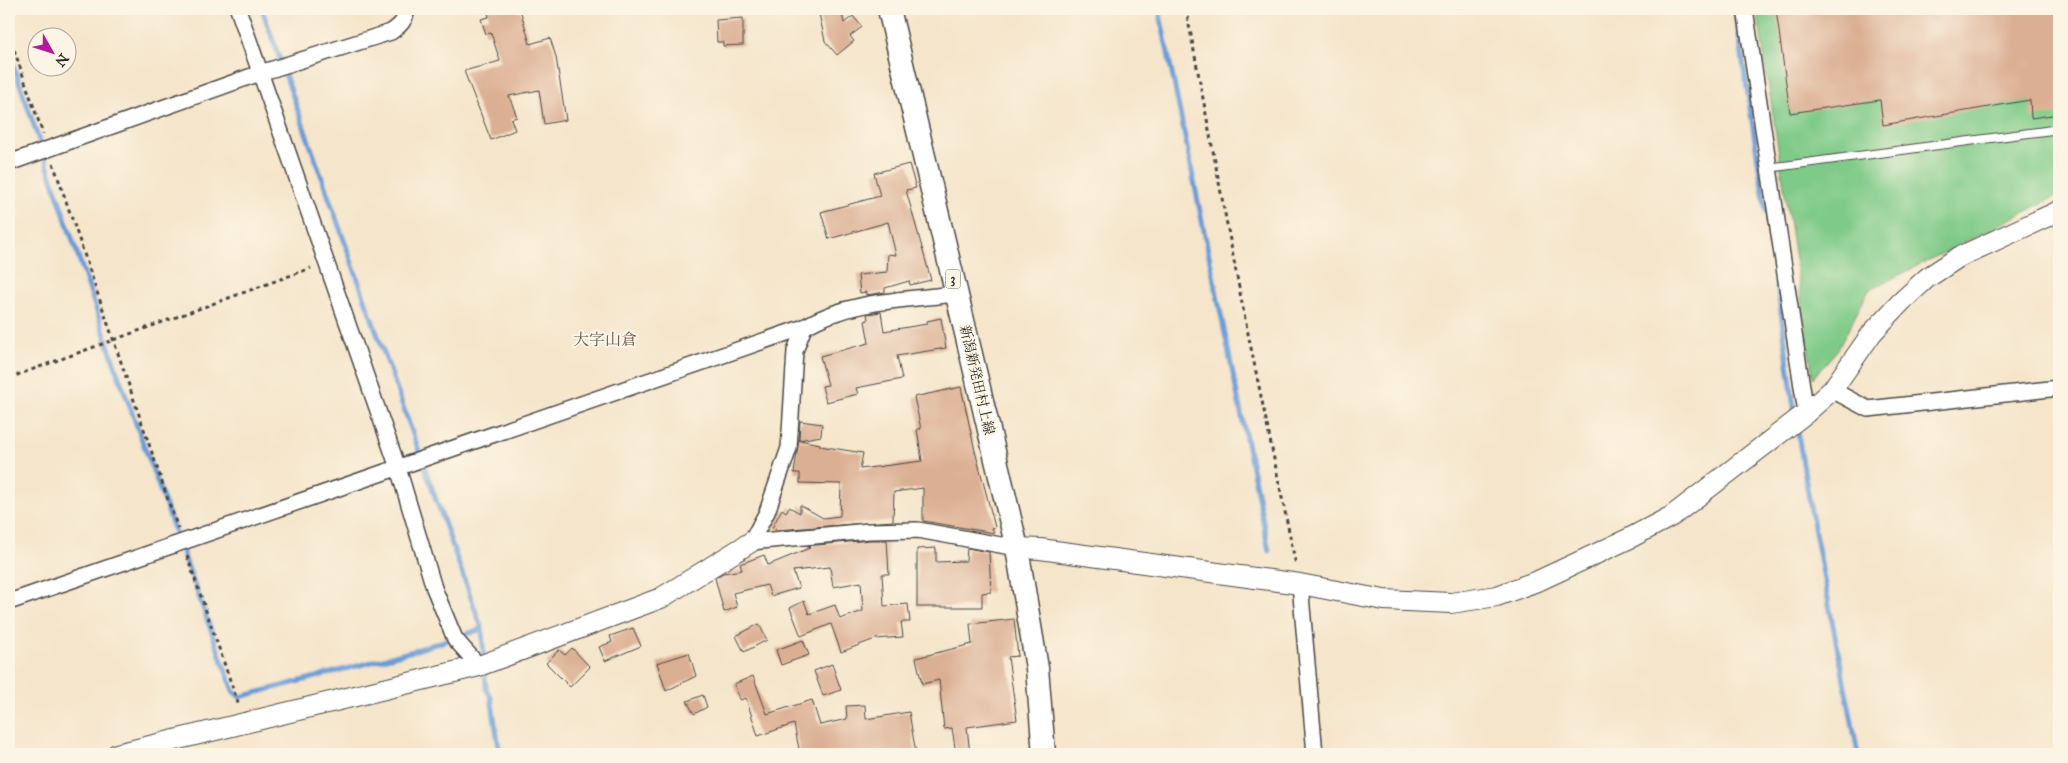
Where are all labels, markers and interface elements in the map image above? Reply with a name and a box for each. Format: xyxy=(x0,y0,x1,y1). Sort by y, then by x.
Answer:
north arrow xyxy=(28,28,78,78)
text: N xyxy=(51,50,72,70)
road number: 3 xyxy=(946,270,960,288)
street label: 新潟新発田村上線 xyxy=(956,324,998,436)
district label: 大字山倉 xyxy=(573,330,637,349)

